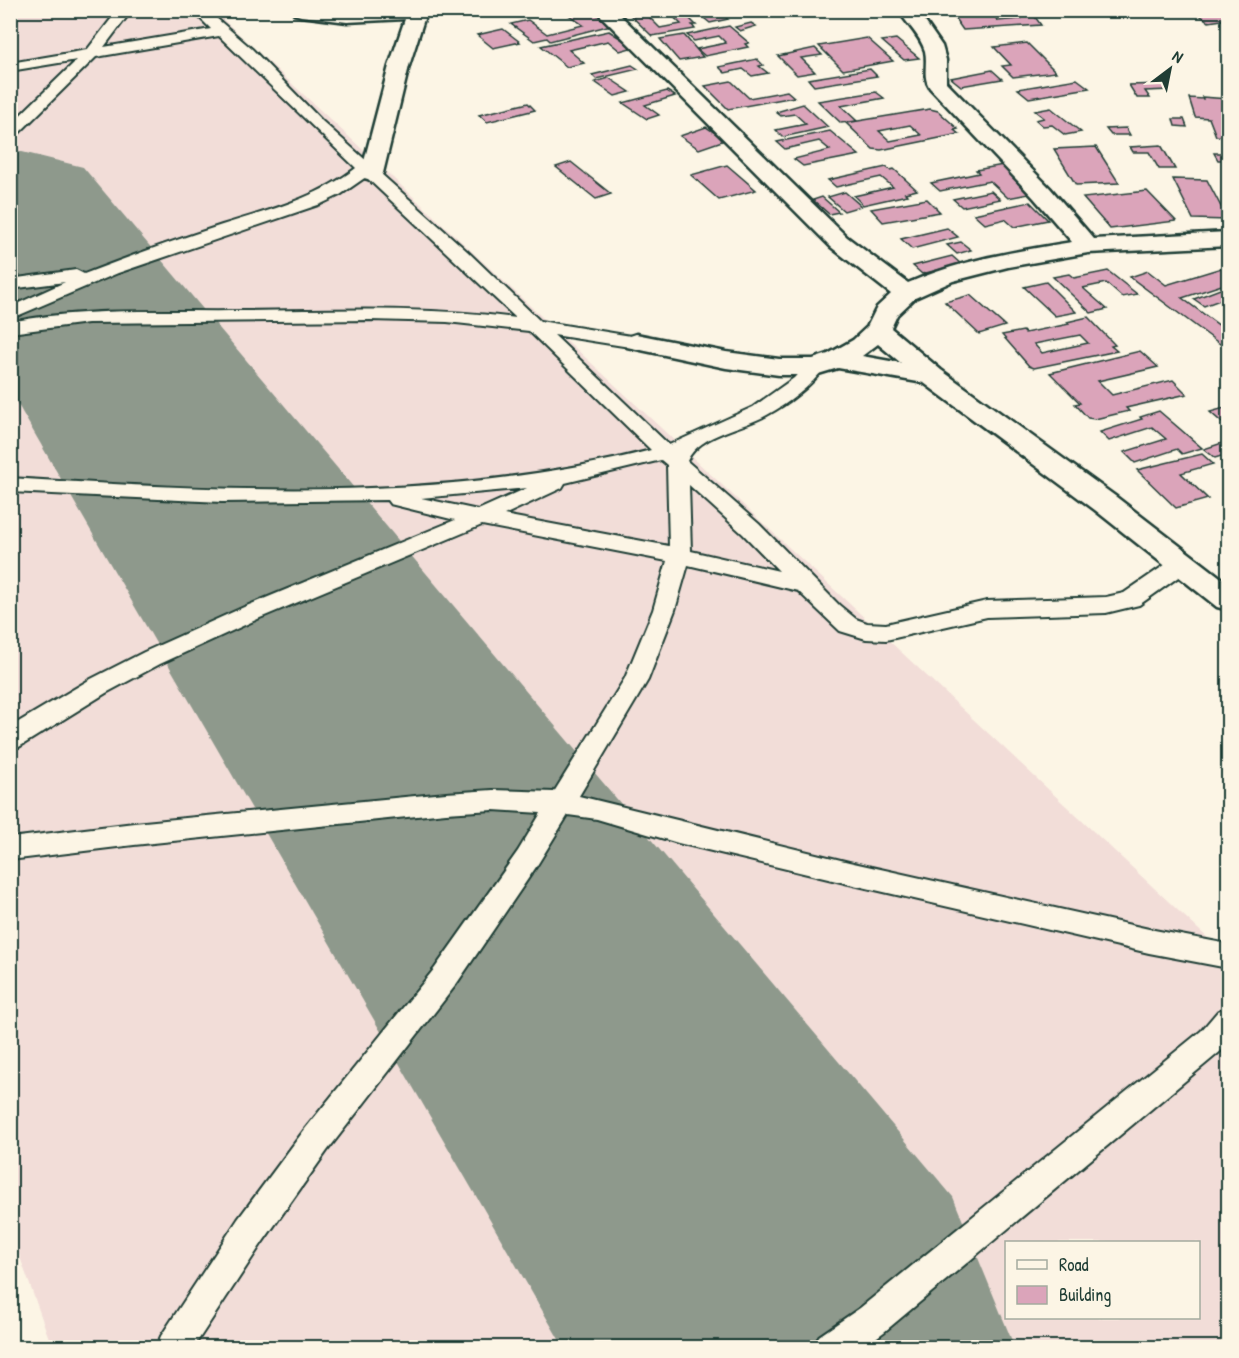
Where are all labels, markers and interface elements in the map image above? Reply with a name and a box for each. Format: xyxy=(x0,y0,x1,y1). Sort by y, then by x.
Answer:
north arrow xyxy=(1140,39,1200,99)
text: N xyxy=(1169,45,1188,68)
legend xyxy=(1005,1241,1200,1319)
text: Road xyxy=(1059,1252,1089,1277)
text: Building xyxy=(1059,1282,1111,1307)

